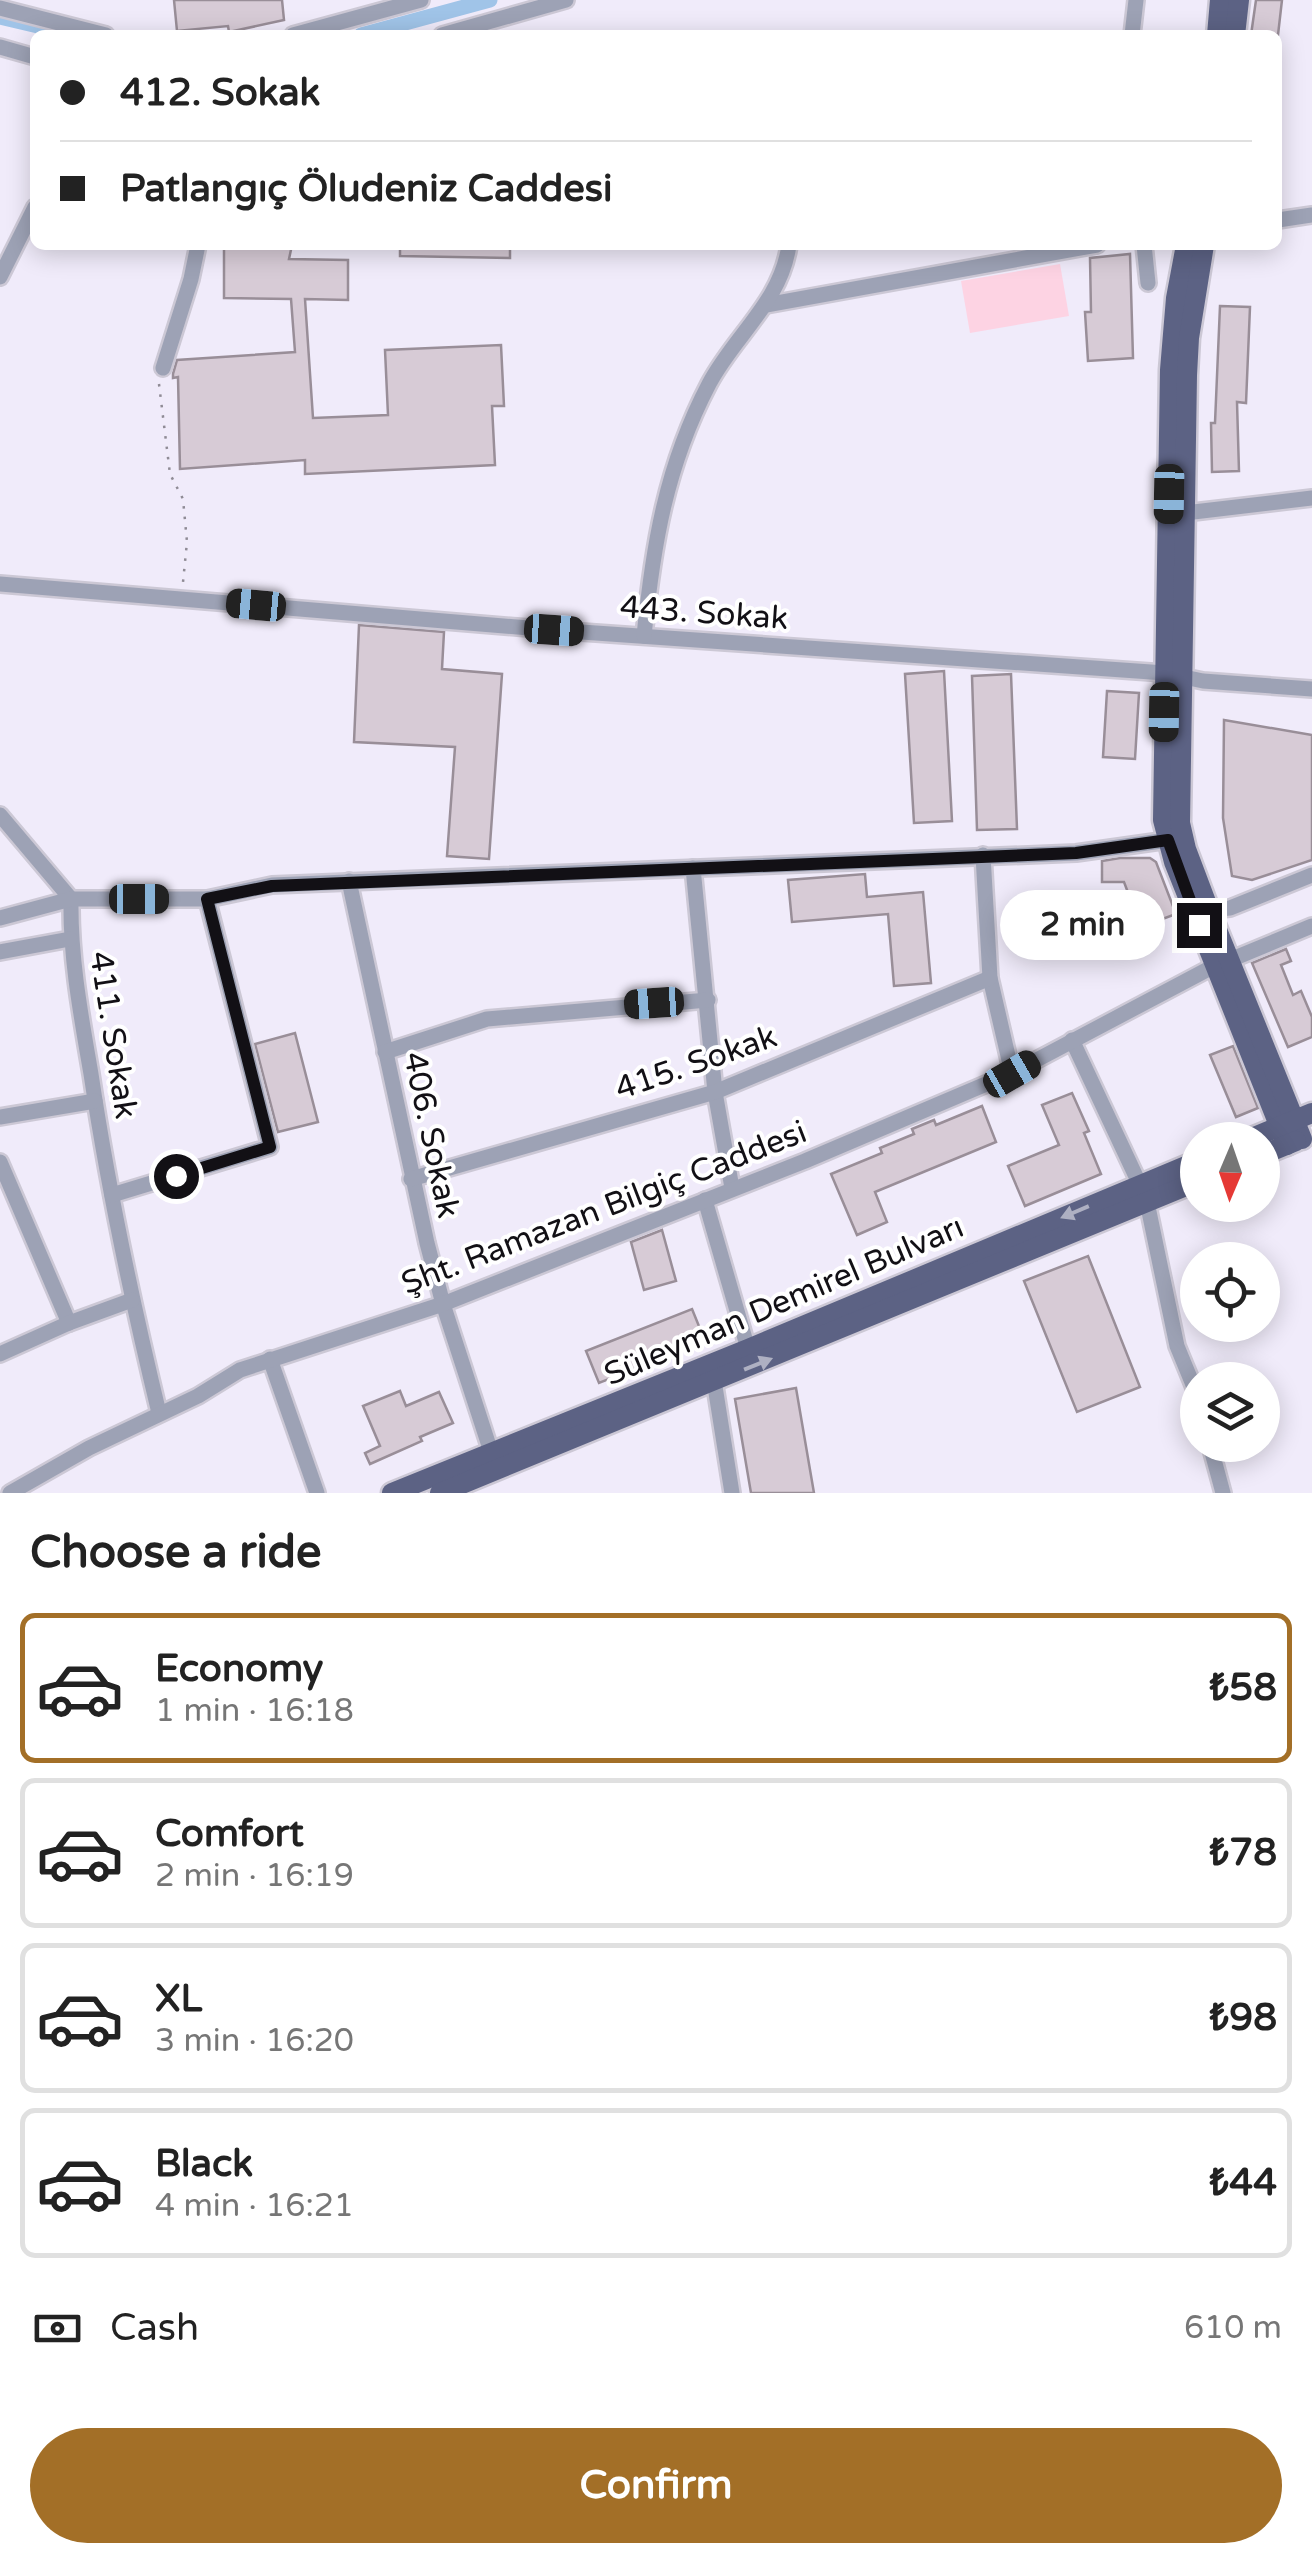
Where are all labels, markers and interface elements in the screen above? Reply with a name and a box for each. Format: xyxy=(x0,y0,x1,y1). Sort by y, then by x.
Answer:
text: 412. Sokak xyxy=(120,70,320,116)
text: Patlangıç Öludeniz Caddesi xyxy=(120,166,612,212)
car xyxy=(1153,464,1185,524)
car xyxy=(225,587,287,623)
street label: 443. Sokak xyxy=(619,588,789,638)
car xyxy=(523,613,585,647)
car xyxy=(1148,682,1180,742)
car xyxy=(109,884,169,914)
callout: 2 min xyxy=(999,890,1164,960)
route end xyxy=(1177,903,1222,948)
text: 2 min xyxy=(1040,906,1125,944)
street label: 411. Sokak xyxy=(81,949,145,1121)
car xyxy=(623,986,685,1020)
street label: 415. Sokak xyxy=(610,1018,782,1108)
car xyxy=(979,1046,1045,1102)
street label: 406. Sokak xyxy=(395,1049,467,1221)
street label: Şht. Ramazan Bilgiç Caddesi xyxy=(396,1113,812,1303)
north arrow xyxy=(1180,1122,1280,1222)
map controls xyxy=(1180,1122,1280,1462)
route start xyxy=(154,1154,199,1199)
one-way arrow xyxy=(1060,1204,1090,1220)
street label: Süleyman Demirel Bulvarı xyxy=(599,1208,969,1394)
button: locate xyxy=(1180,1242,1280,1342)
one-way arrow xyxy=(743,1356,773,1372)
button: layers xyxy=(1180,1362,1280,1462)
text: Choose a ride xyxy=(30,1526,321,1580)
icon: car xyxy=(35,1643,125,1733)
text: Economy xyxy=(155,1646,323,1692)
text: ₺58 xyxy=(1209,1665,1277,1711)
text: 1 min · 16:18 xyxy=(155,1692,354,1730)
icon: car xyxy=(35,1808,125,1898)
text: Comfort xyxy=(155,1811,304,1857)
text: ₺78 xyxy=(1209,1830,1277,1876)
text: 2 min · 16:19 xyxy=(155,1857,354,1895)
icon: car xyxy=(35,1973,125,2063)
text: XL xyxy=(155,1976,202,2022)
text: ₺98 xyxy=(1209,1995,1277,2041)
text: 3 min · 16:20 xyxy=(155,2022,354,2060)
icon: car xyxy=(35,2138,125,2228)
text: Black xyxy=(155,2141,253,2187)
text: ₺44 xyxy=(1209,2160,1277,2206)
text: 4 min · 16:21 xyxy=(155,2187,354,2225)
icon: cash xyxy=(30,2301,85,2356)
text: Cash xyxy=(110,2305,199,2351)
text: 610 m xyxy=(1184,2309,1282,2347)
button: Confirm xyxy=(30,2428,1282,2543)

